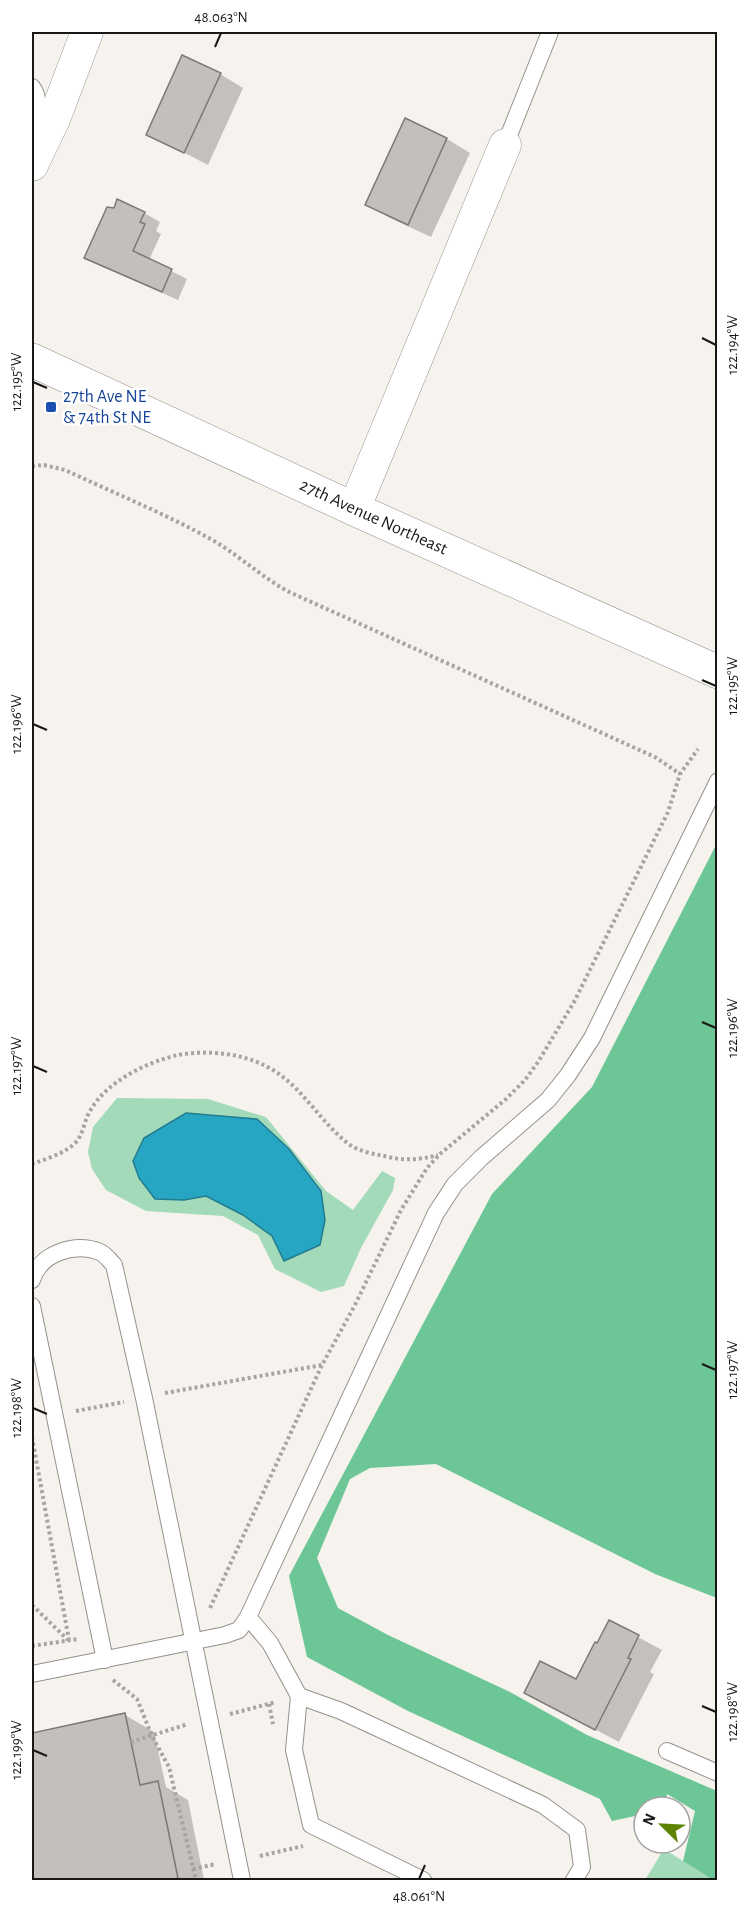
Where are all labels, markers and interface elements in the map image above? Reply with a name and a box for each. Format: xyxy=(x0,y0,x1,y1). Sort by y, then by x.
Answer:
text: 48.063°N xyxy=(194,10,248,25)
text: 122.194°W xyxy=(725,315,740,375)
text: 122.195°W xyxy=(9,352,24,411)
place label: 27th Ave NE & 74th St NE xyxy=(63,388,151,427)
marker: 27th Ave NE & 74th St NE xyxy=(44,400,58,414)
street label: 27th Avenue Northeast xyxy=(297,476,450,559)
text: 122.195°W xyxy=(725,656,740,715)
text: 122.196°W xyxy=(9,694,24,754)
text: 122.196°W xyxy=(725,998,740,1058)
text: 122.197°W xyxy=(9,1036,24,1095)
text: 122.197°W xyxy=(725,1340,740,1399)
text: 122.198°W xyxy=(9,1378,24,1438)
text: 122.198°W xyxy=(725,1682,740,1742)
text: 122.199°W xyxy=(9,1720,24,1780)
north arrow xyxy=(632,1795,692,1855)
text: N xyxy=(640,1811,659,1828)
text: 48.061°N xyxy=(393,1889,445,1904)

